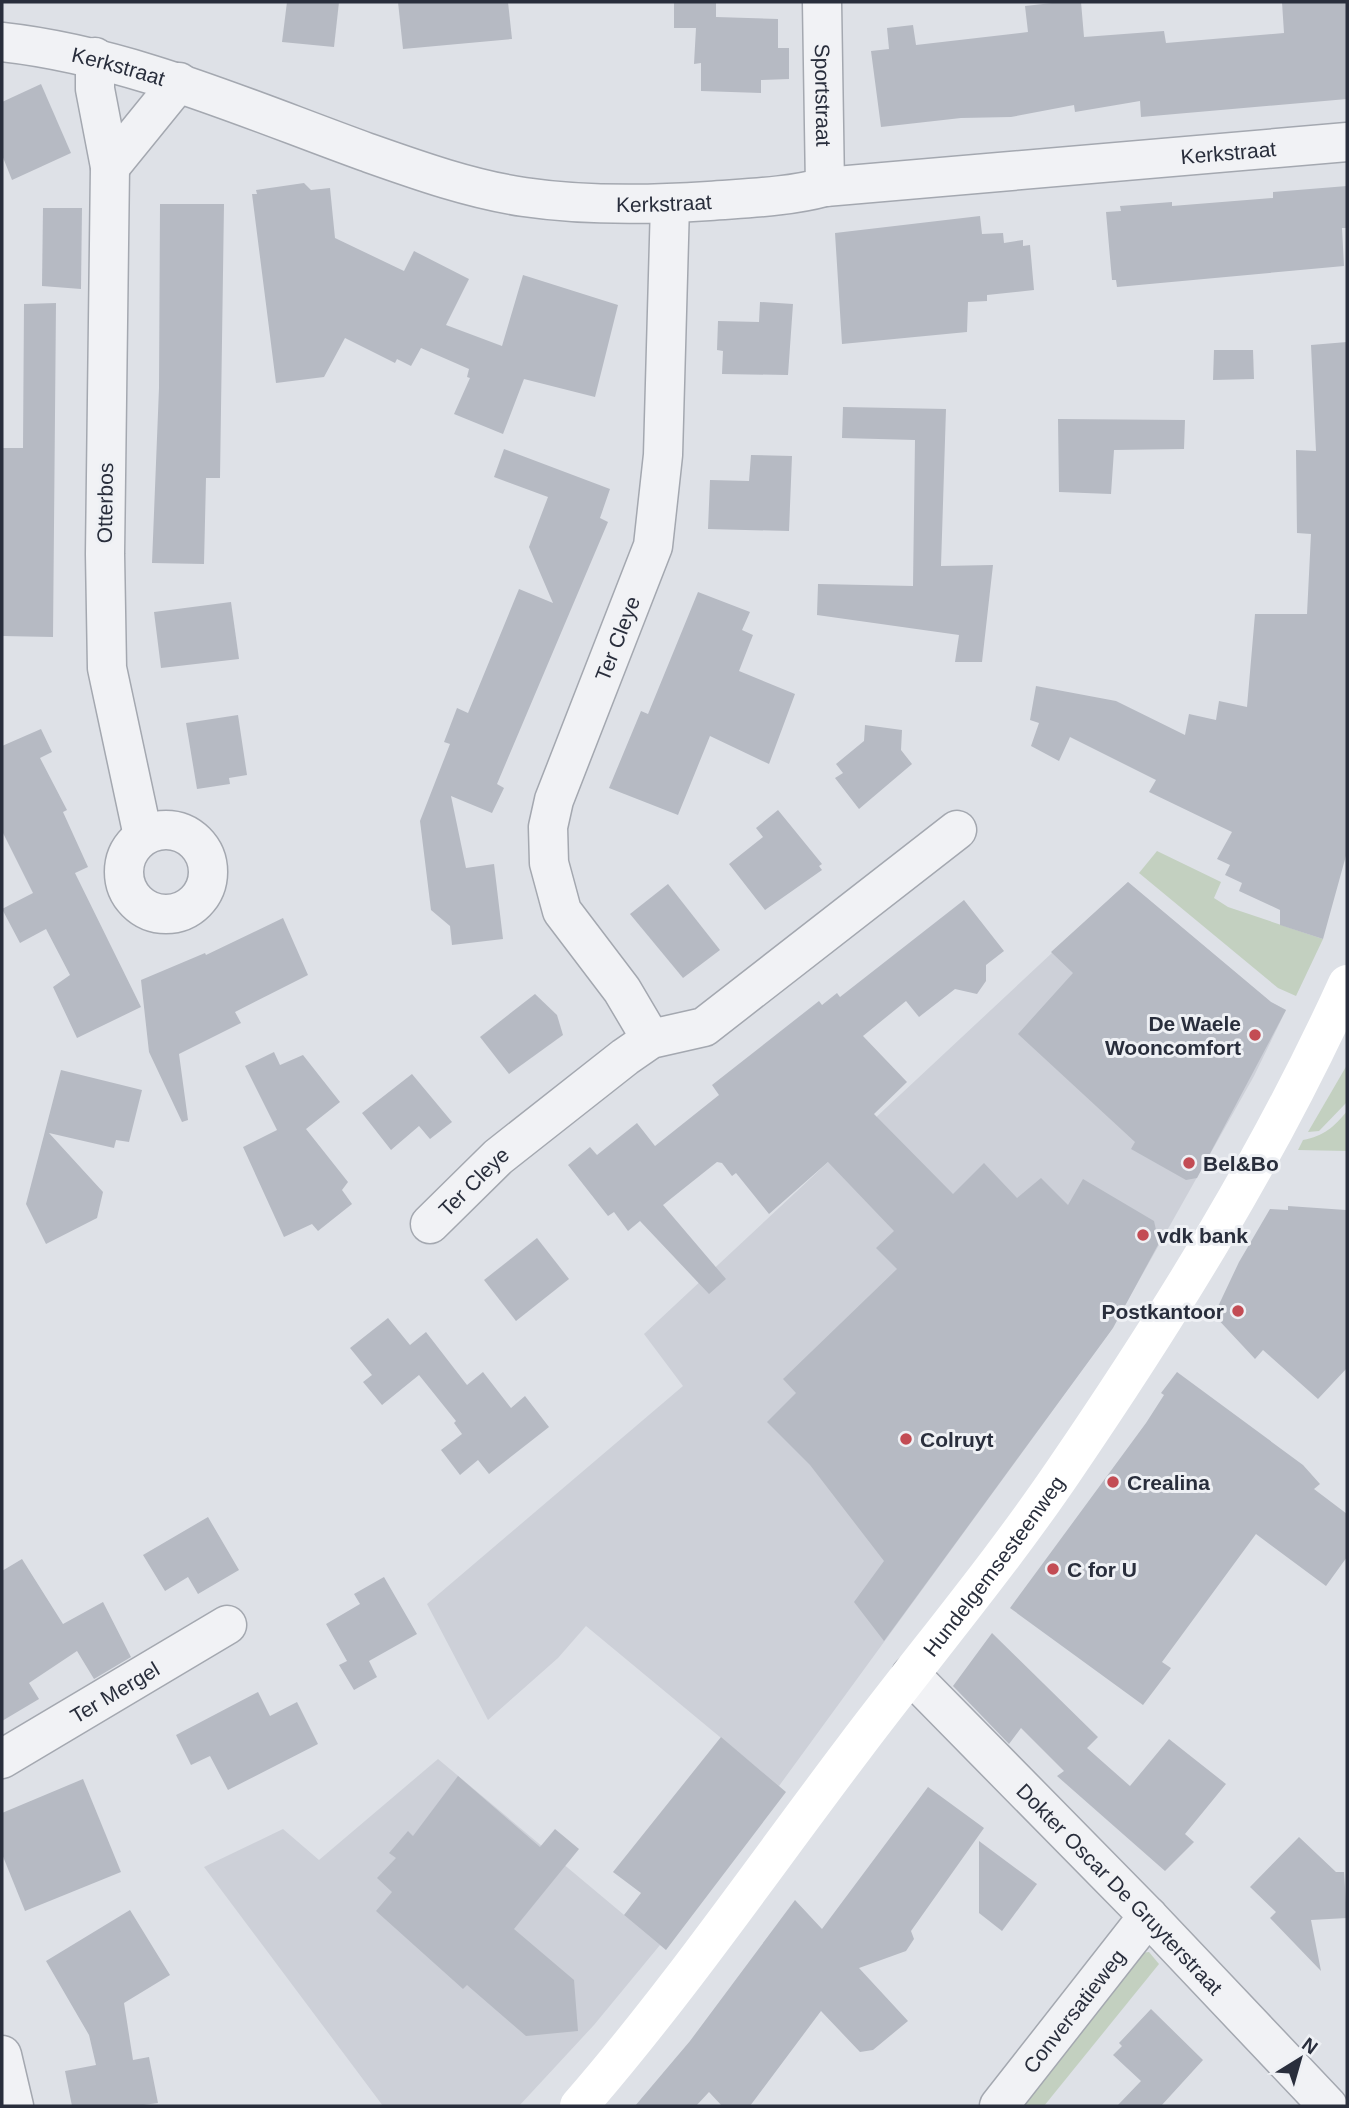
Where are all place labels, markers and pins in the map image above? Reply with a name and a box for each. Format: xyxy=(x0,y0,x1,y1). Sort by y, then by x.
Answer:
place label: De Waele Wooncomfort xyxy=(1105,1012,1241,1059)
marker: De Waele Wooncomfort xyxy=(1247,1027,1263,1043)
place label: Bel&Bo xyxy=(1203,1152,1279,1175)
marker: Bel&Bo xyxy=(1181,1155,1197,1171)
place label: vdk bank xyxy=(1157,1224,1248,1247)
marker: vdk bank xyxy=(1135,1227,1151,1243)
place label: Postkantoor xyxy=(1101,1300,1224,1323)
marker: Postkantoor xyxy=(1230,1303,1246,1319)
place label: Colruyt xyxy=(920,1428,994,1451)
marker: Colruyt xyxy=(898,1431,914,1447)
place label: Crealina xyxy=(1127,1471,1210,1494)
marker: Crealina xyxy=(1105,1474,1121,1490)
place label: C for U xyxy=(1067,1558,1137,1581)
marker: C for U xyxy=(1045,1561,1061,1577)

